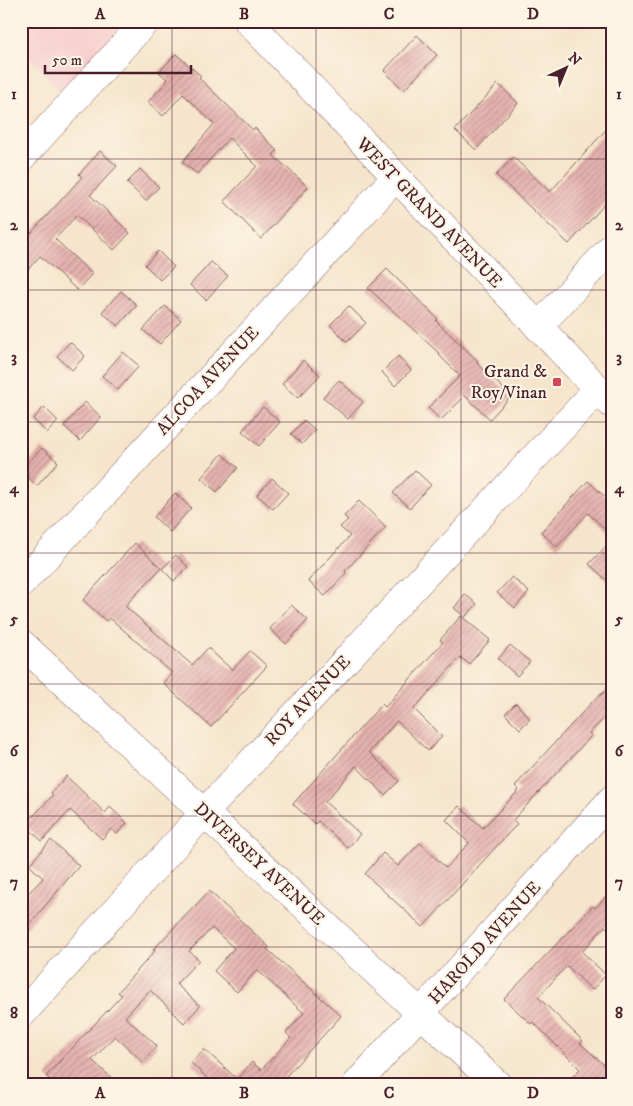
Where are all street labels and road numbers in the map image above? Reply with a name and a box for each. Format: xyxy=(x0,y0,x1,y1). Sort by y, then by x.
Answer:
street label: WEST GRAND AVENUE xyxy=(351,132,507,293)
street label: ALCOA AVENUE xyxy=(152,322,264,440)
street label: ROY AVENUE xyxy=(260,651,356,751)
street label: DIVERSEY AVENUE xyxy=(189,798,329,930)
street label: HAROLD AVENUE xyxy=(424,877,546,1009)

